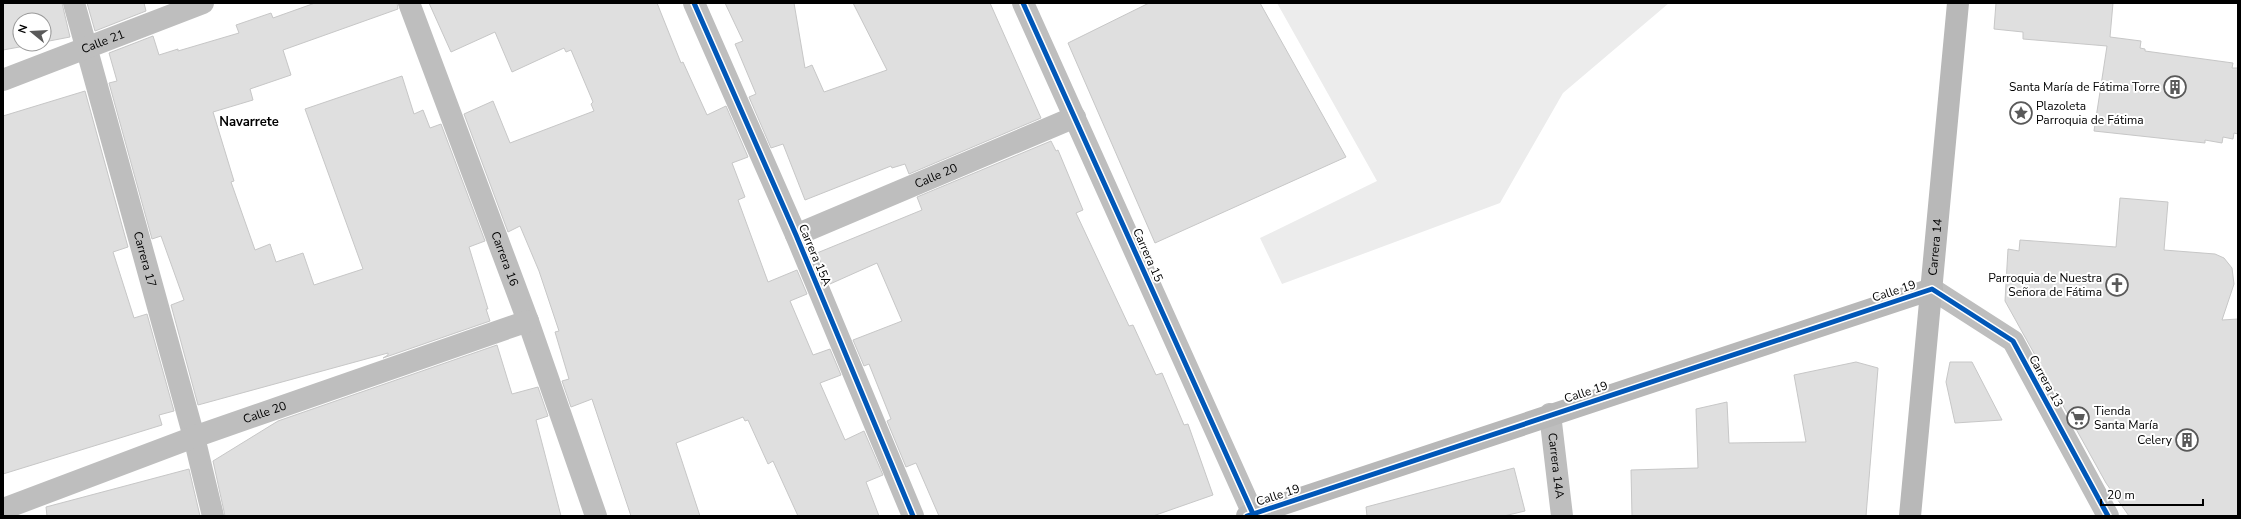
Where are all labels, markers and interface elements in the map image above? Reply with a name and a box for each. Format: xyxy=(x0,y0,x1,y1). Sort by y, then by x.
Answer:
north arrow xyxy=(12,12,52,52)
text: N xyxy=(15,23,31,35)
street label: Calle 21 xyxy=(79,26,127,57)
building icon: Santa María de Fátima Torre xyxy=(2162,74,2188,100)
place label: Santa María de Fátima Torre xyxy=(2009,79,2160,95)
place label: Plazoleta Parroquia de Fátima xyxy=(2036,98,2144,128)
place icon: Plazoleta Parroquia de Fátima xyxy=(2008,100,2034,126)
district label: Navarrete xyxy=(219,113,279,131)
street label: Calle 20 xyxy=(912,160,960,192)
street label: Carrera 14 xyxy=(1925,218,1946,276)
street label: Carrera 15A xyxy=(795,222,835,289)
street label: Carrera 15 xyxy=(1129,226,1167,284)
street label: Carrera 16 xyxy=(487,229,522,288)
street label: Carrera 17 xyxy=(130,230,160,289)
place label: Parroquia de Nuestra Señora de Fátima xyxy=(1988,270,2102,300)
church icon: Parroquia de Nuestra Señora de Fátima xyxy=(2104,272,2130,298)
street label: Calle 19 xyxy=(1870,276,1918,306)
street label: Carrera 13 xyxy=(2025,352,2067,410)
street label: Calle 19 xyxy=(1562,377,1610,407)
street label: Calle 20 xyxy=(241,397,289,427)
place label: Tienda Santa María xyxy=(2094,403,2158,433)
supermarket icon: Tienda Santa María xyxy=(2065,405,2091,431)
building icon: Celery xyxy=(2174,427,2200,453)
street label: Carrera 14A xyxy=(1544,432,1568,500)
place label: Celery xyxy=(2137,432,2173,448)
street label: Calle 19 xyxy=(1254,480,1302,510)
scale bar xyxy=(2101,481,2203,507)
text: 20 m xyxy=(2107,487,2135,503)

